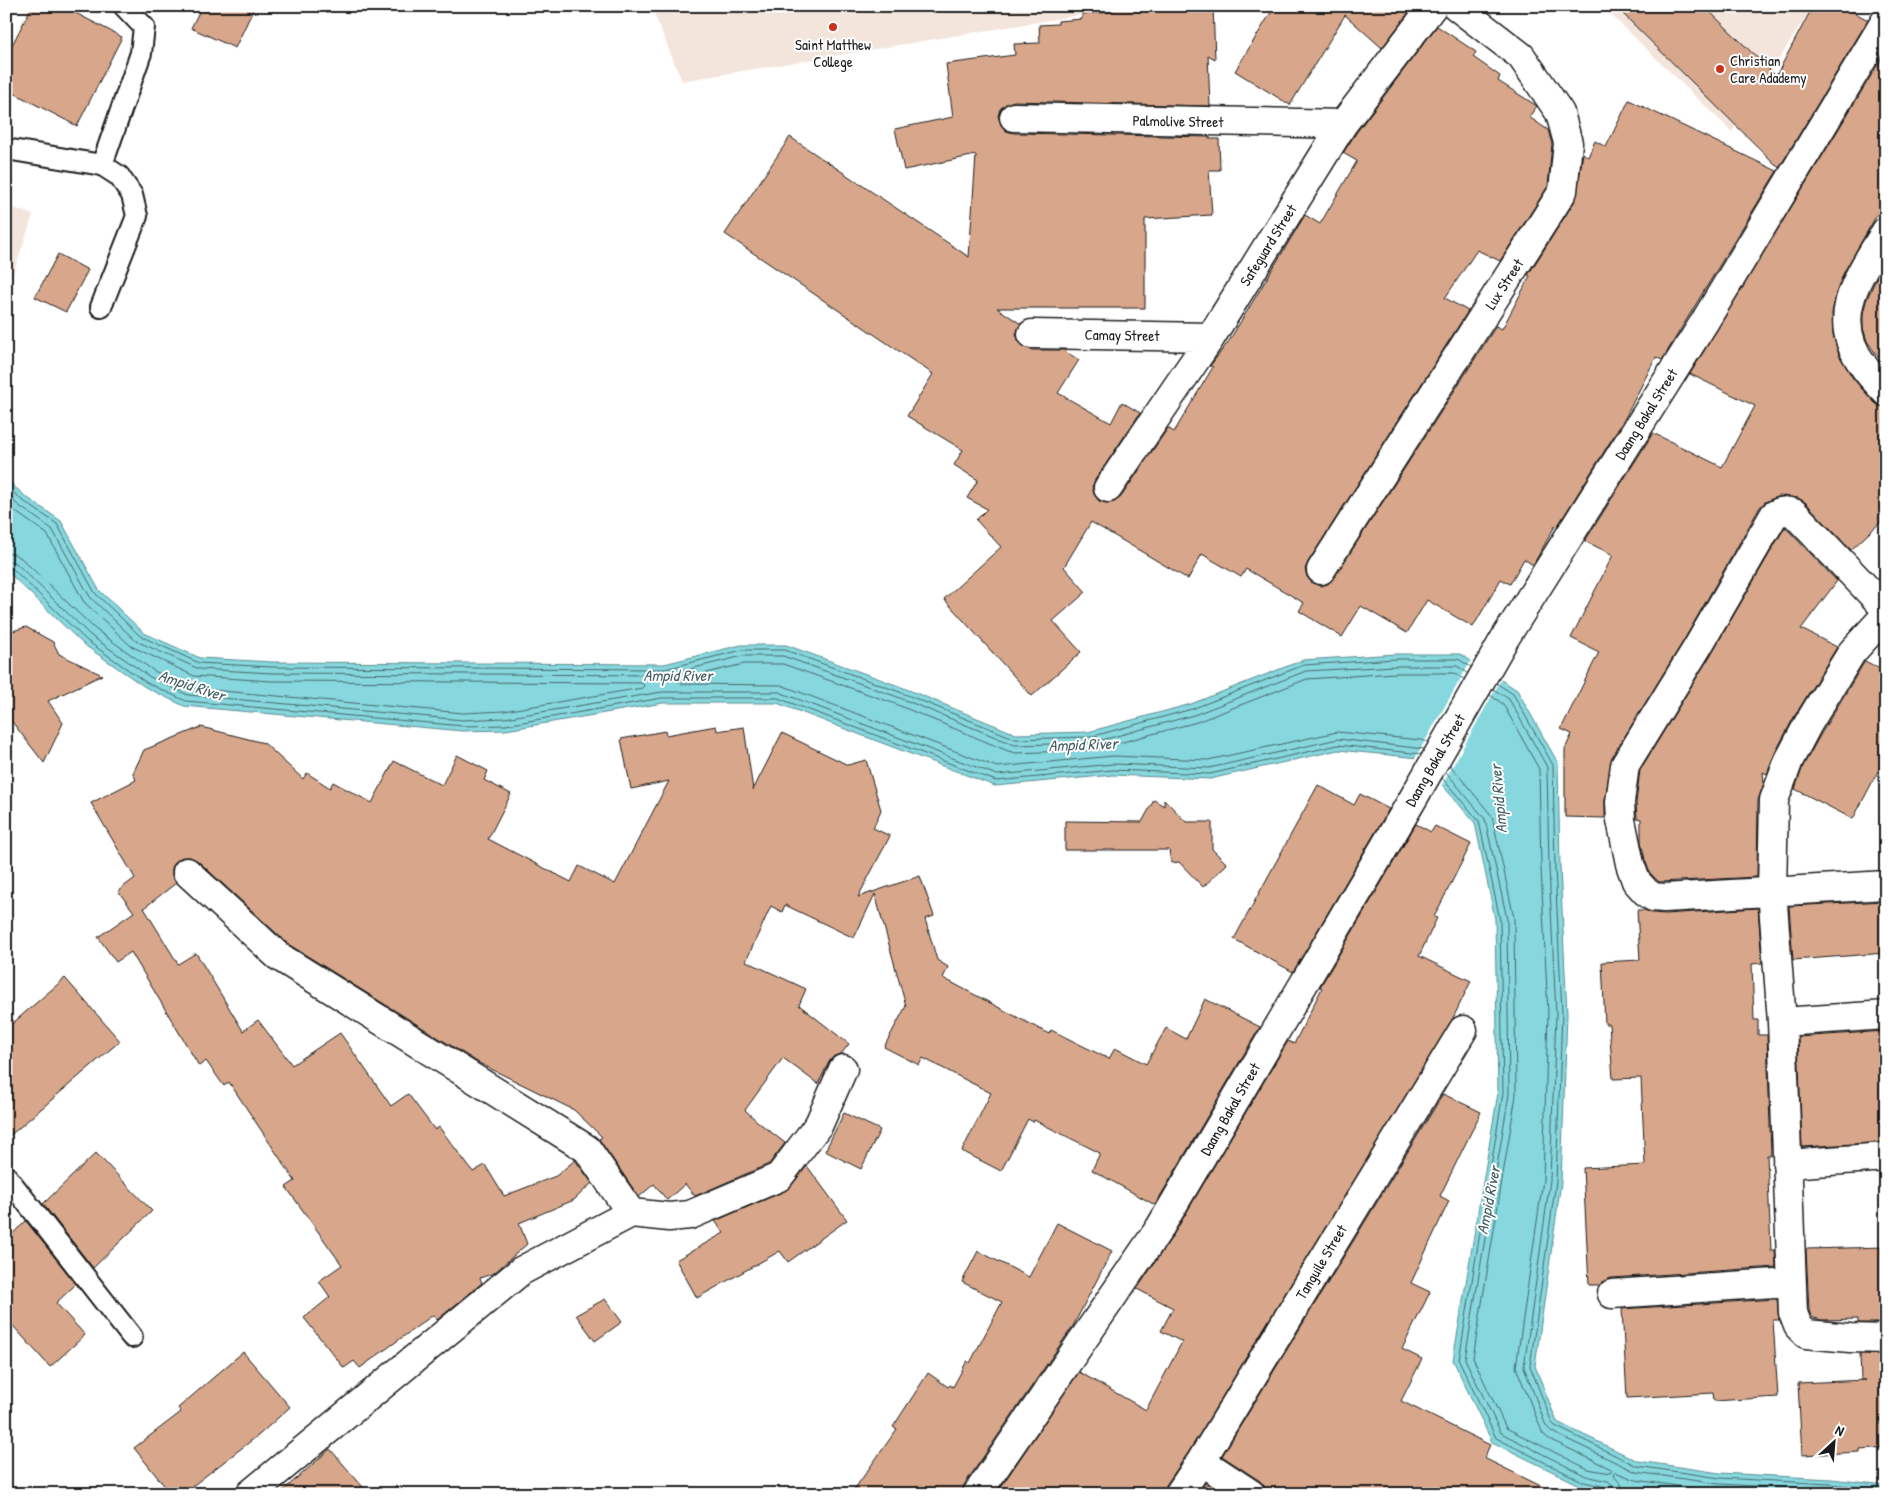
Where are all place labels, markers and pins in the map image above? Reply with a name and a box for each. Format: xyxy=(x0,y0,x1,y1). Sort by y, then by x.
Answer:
marker: Saint Matthew College xyxy=(827,21,839,33)
place label: Saint Matthew College xyxy=(795,34,871,72)
place label: Christian Care Adademy xyxy=(1730,50,1807,88)
marker: Christian Care Adademy xyxy=(1714,63,1726,75)

